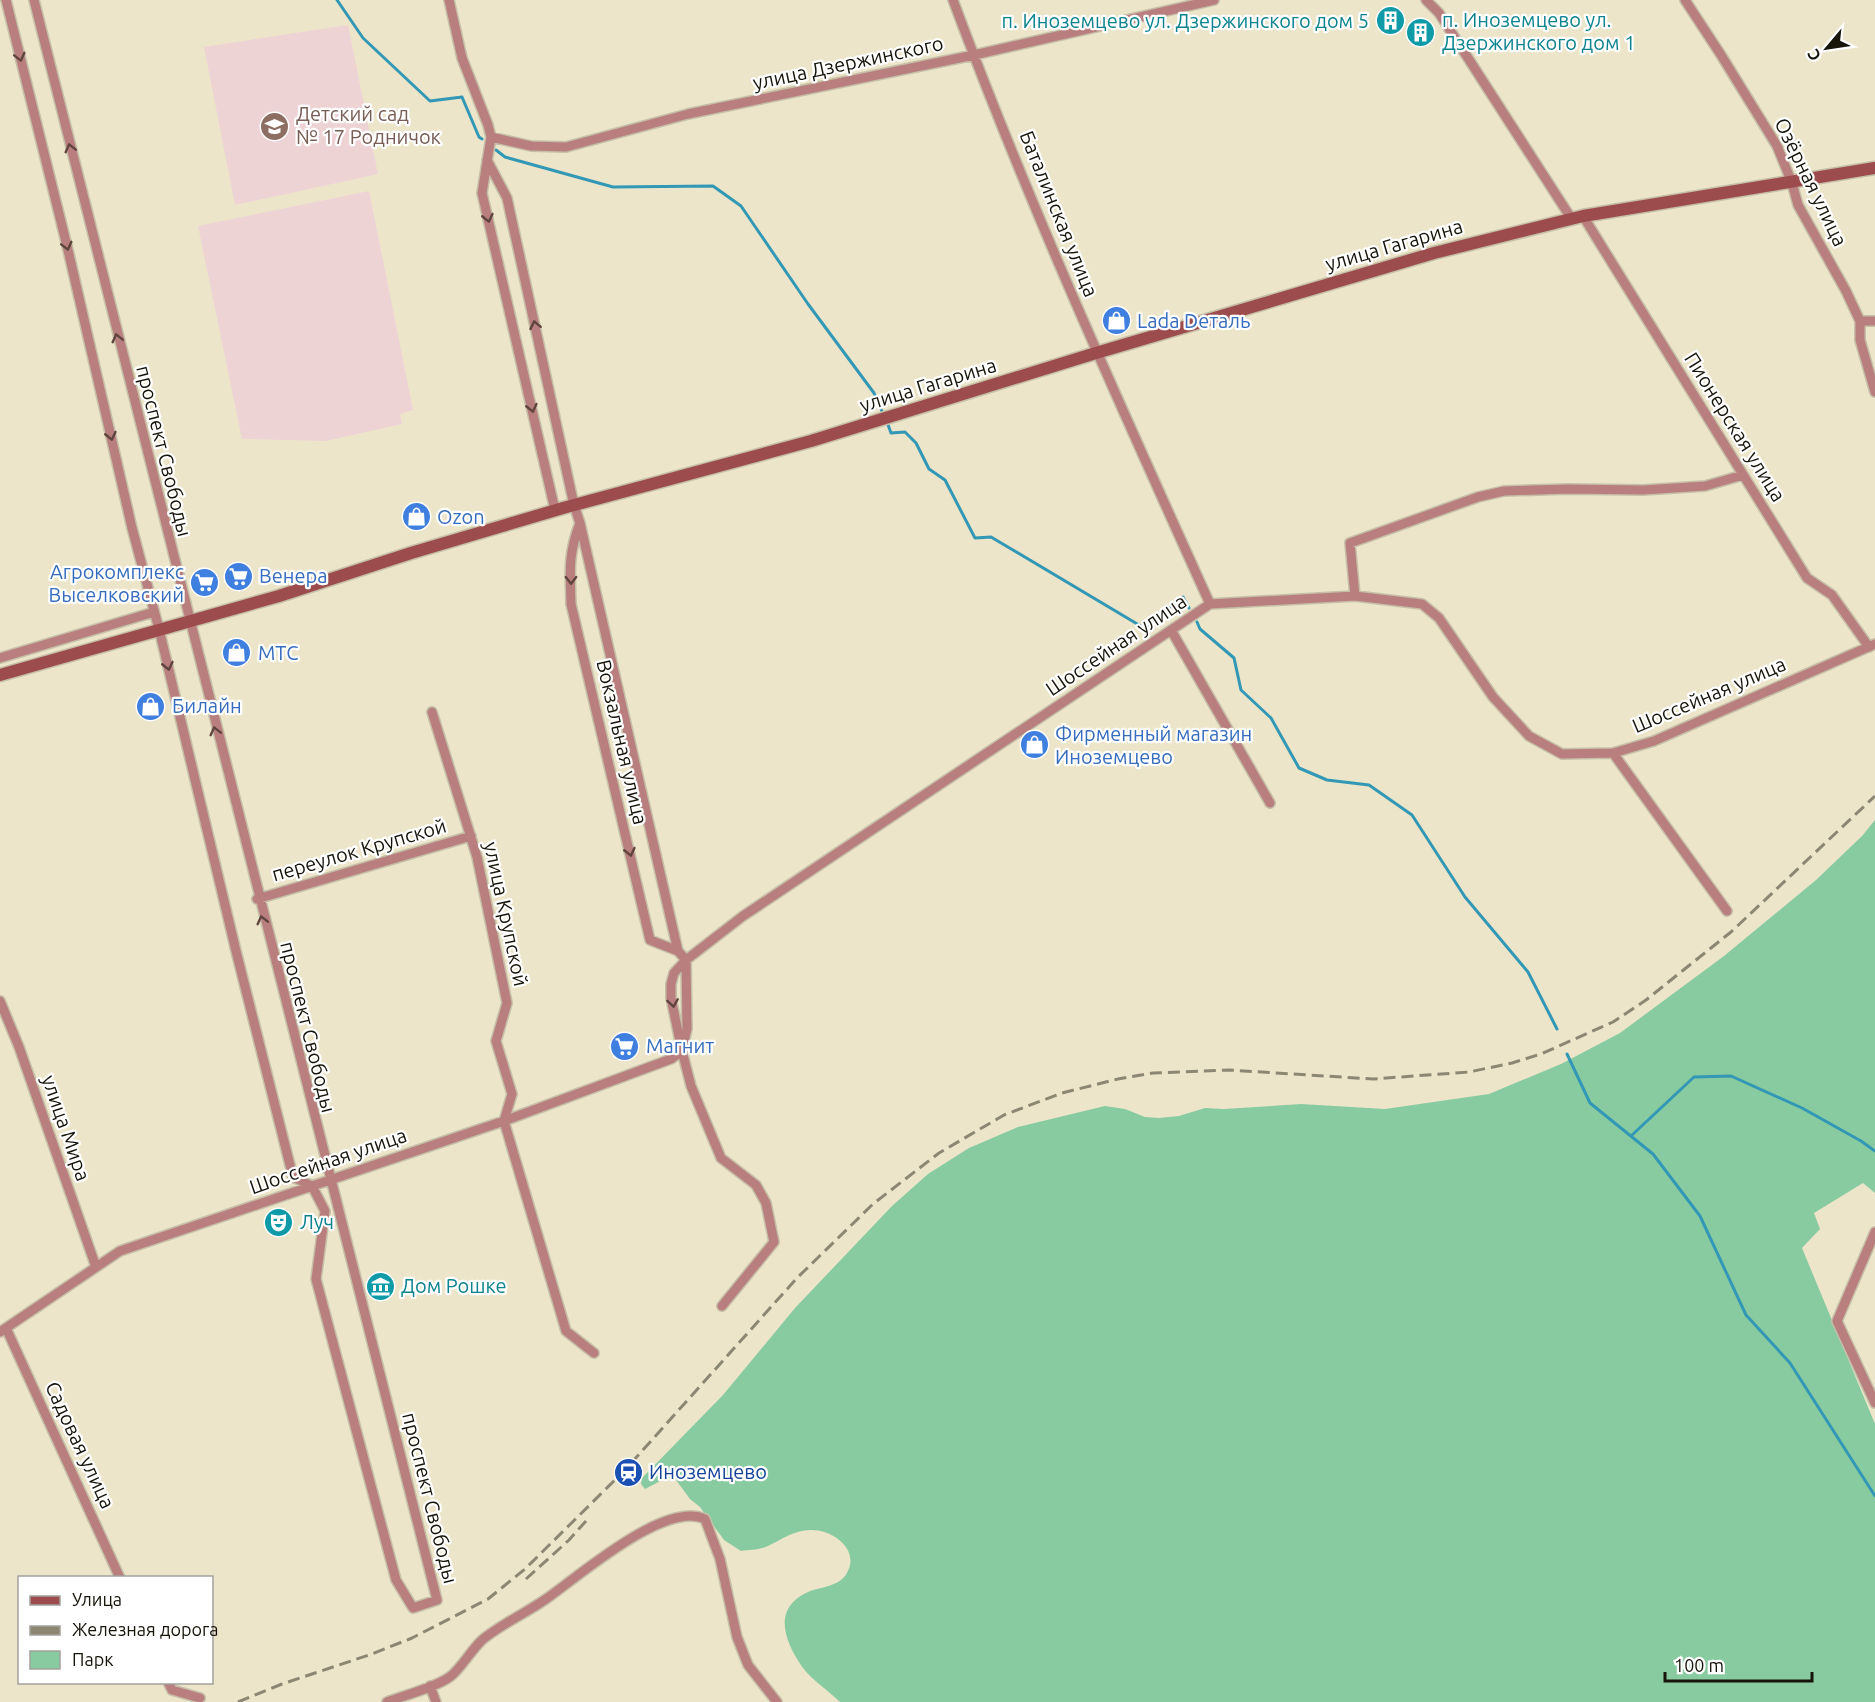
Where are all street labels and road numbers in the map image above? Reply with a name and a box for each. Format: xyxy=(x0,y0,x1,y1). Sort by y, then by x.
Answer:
street label: улица Дзержинского xyxy=(750,31,945,94)
street label: Озёрная улица xyxy=(1770,114,1852,250)
street label: Баталинская улица xyxy=(1016,127,1103,300)
street label: улица Гагарина xyxy=(1323,214,1465,275)
street label: Пионерская улица xyxy=(1680,348,1791,506)
street label: улица Гагарина xyxy=(857,353,999,416)
street label: проспект Свободы xyxy=(132,363,197,539)
street label: Шоссейная улица xyxy=(1041,589,1190,700)
street label: Шоссейная улица xyxy=(1629,652,1789,737)
street label: Вокзальная улица xyxy=(592,657,653,827)
street label: переулок Крупской xyxy=(269,814,449,885)
street label: улица Крупской xyxy=(480,840,533,988)
street label: проспект Свободы xyxy=(276,939,341,1115)
street label: улица Мира xyxy=(38,1072,95,1184)
street label: Шоссейная улица xyxy=(246,1123,409,1198)
street label: Садовая улица xyxy=(41,1378,120,1512)
street label: проспект Свободы xyxy=(398,1410,463,1586)

